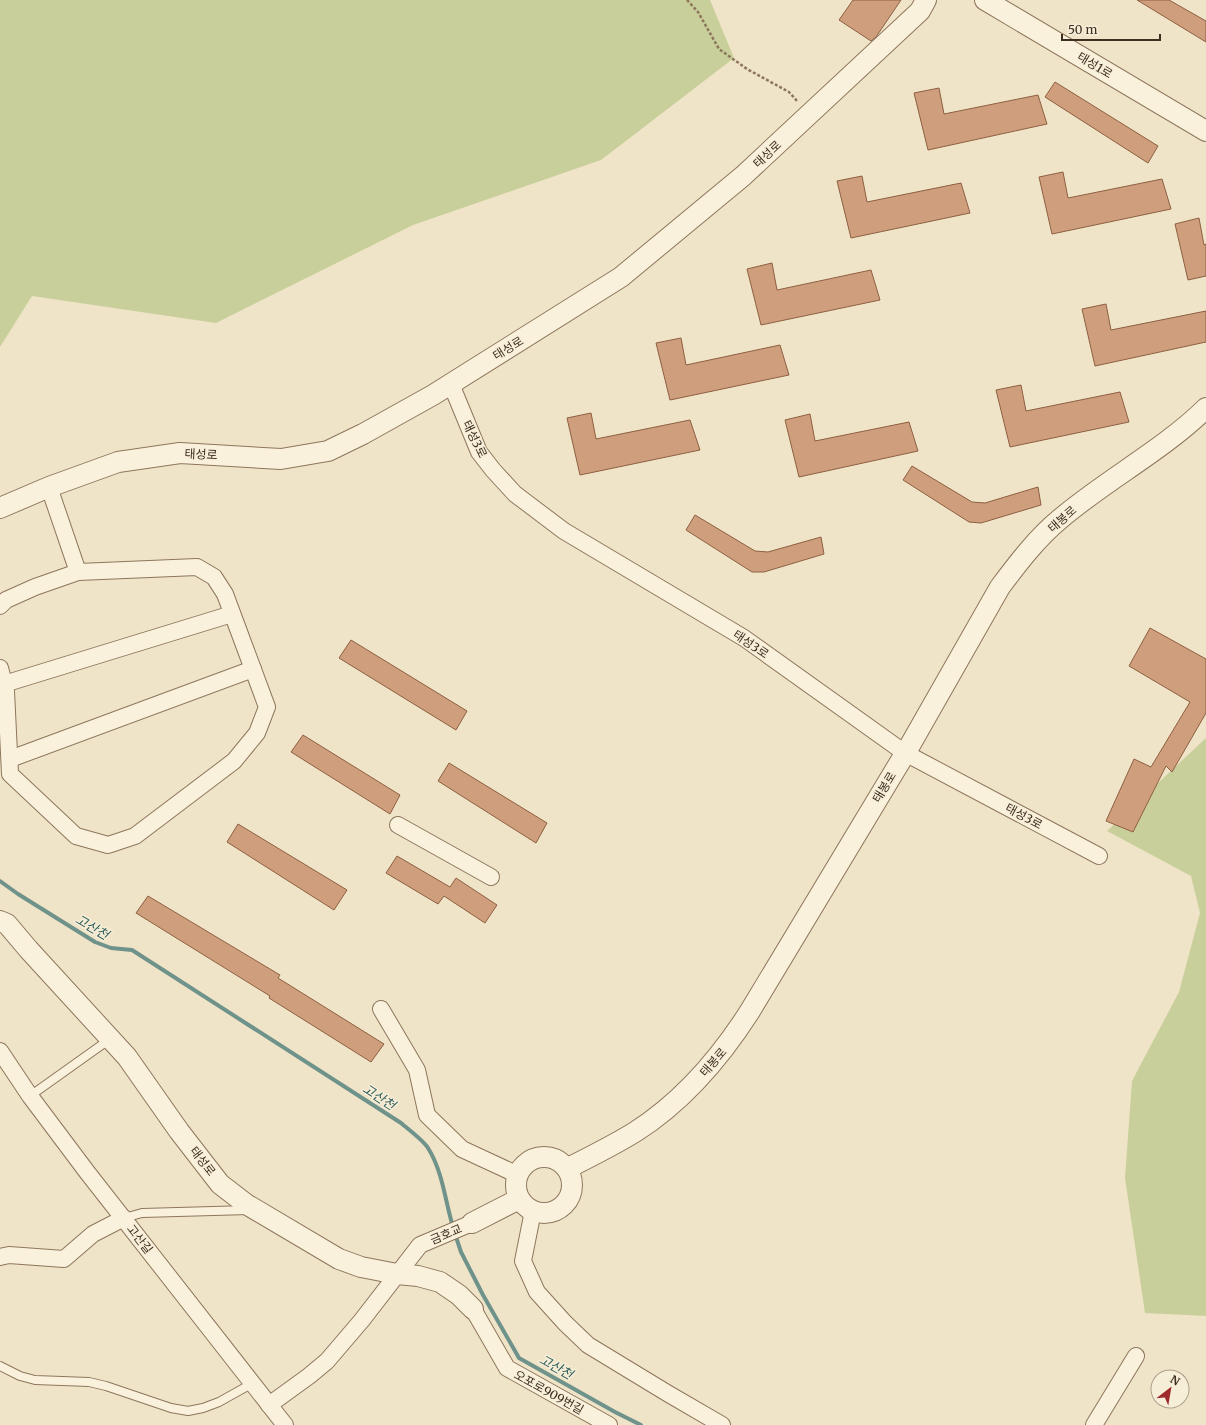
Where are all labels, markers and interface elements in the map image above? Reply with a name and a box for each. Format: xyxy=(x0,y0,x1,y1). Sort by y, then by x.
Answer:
scale bar xyxy=(1062,16,1160,42)
text: 50 m xyxy=(1068,22,1097,37)
street label: 태성1로 xyxy=(1075,49,1115,81)
street label: 태성로 xyxy=(750,137,784,171)
street label: 태성로 xyxy=(490,333,526,363)
street label: 태성3로 xyxy=(459,418,491,460)
street label: 태성로 xyxy=(184,446,218,462)
street label: 태봉로 xyxy=(1045,502,1079,536)
street label: 태성3로 xyxy=(730,627,772,661)
street label: 태봉로 xyxy=(869,769,899,805)
street label: 태성3로 xyxy=(1003,800,1045,832)
water label: 고산천 xyxy=(72,911,113,944)
street label: 태봉로 xyxy=(696,1045,730,1079)
water label: 고산천 xyxy=(359,1080,400,1114)
street label: 태성로 xyxy=(187,1143,219,1179)
street label: 고산길 xyxy=(124,1221,156,1257)
street label: 금호교 xyxy=(428,1221,464,1247)
water label: 고산천 xyxy=(536,1351,577,1384)
street label: 오포로909번길 xyxy=(511,1367,587,1417)
north arrow xyxy=(1150,1369,1190,1409)
text: N xyxy=(1168,1372,1183,1389)

